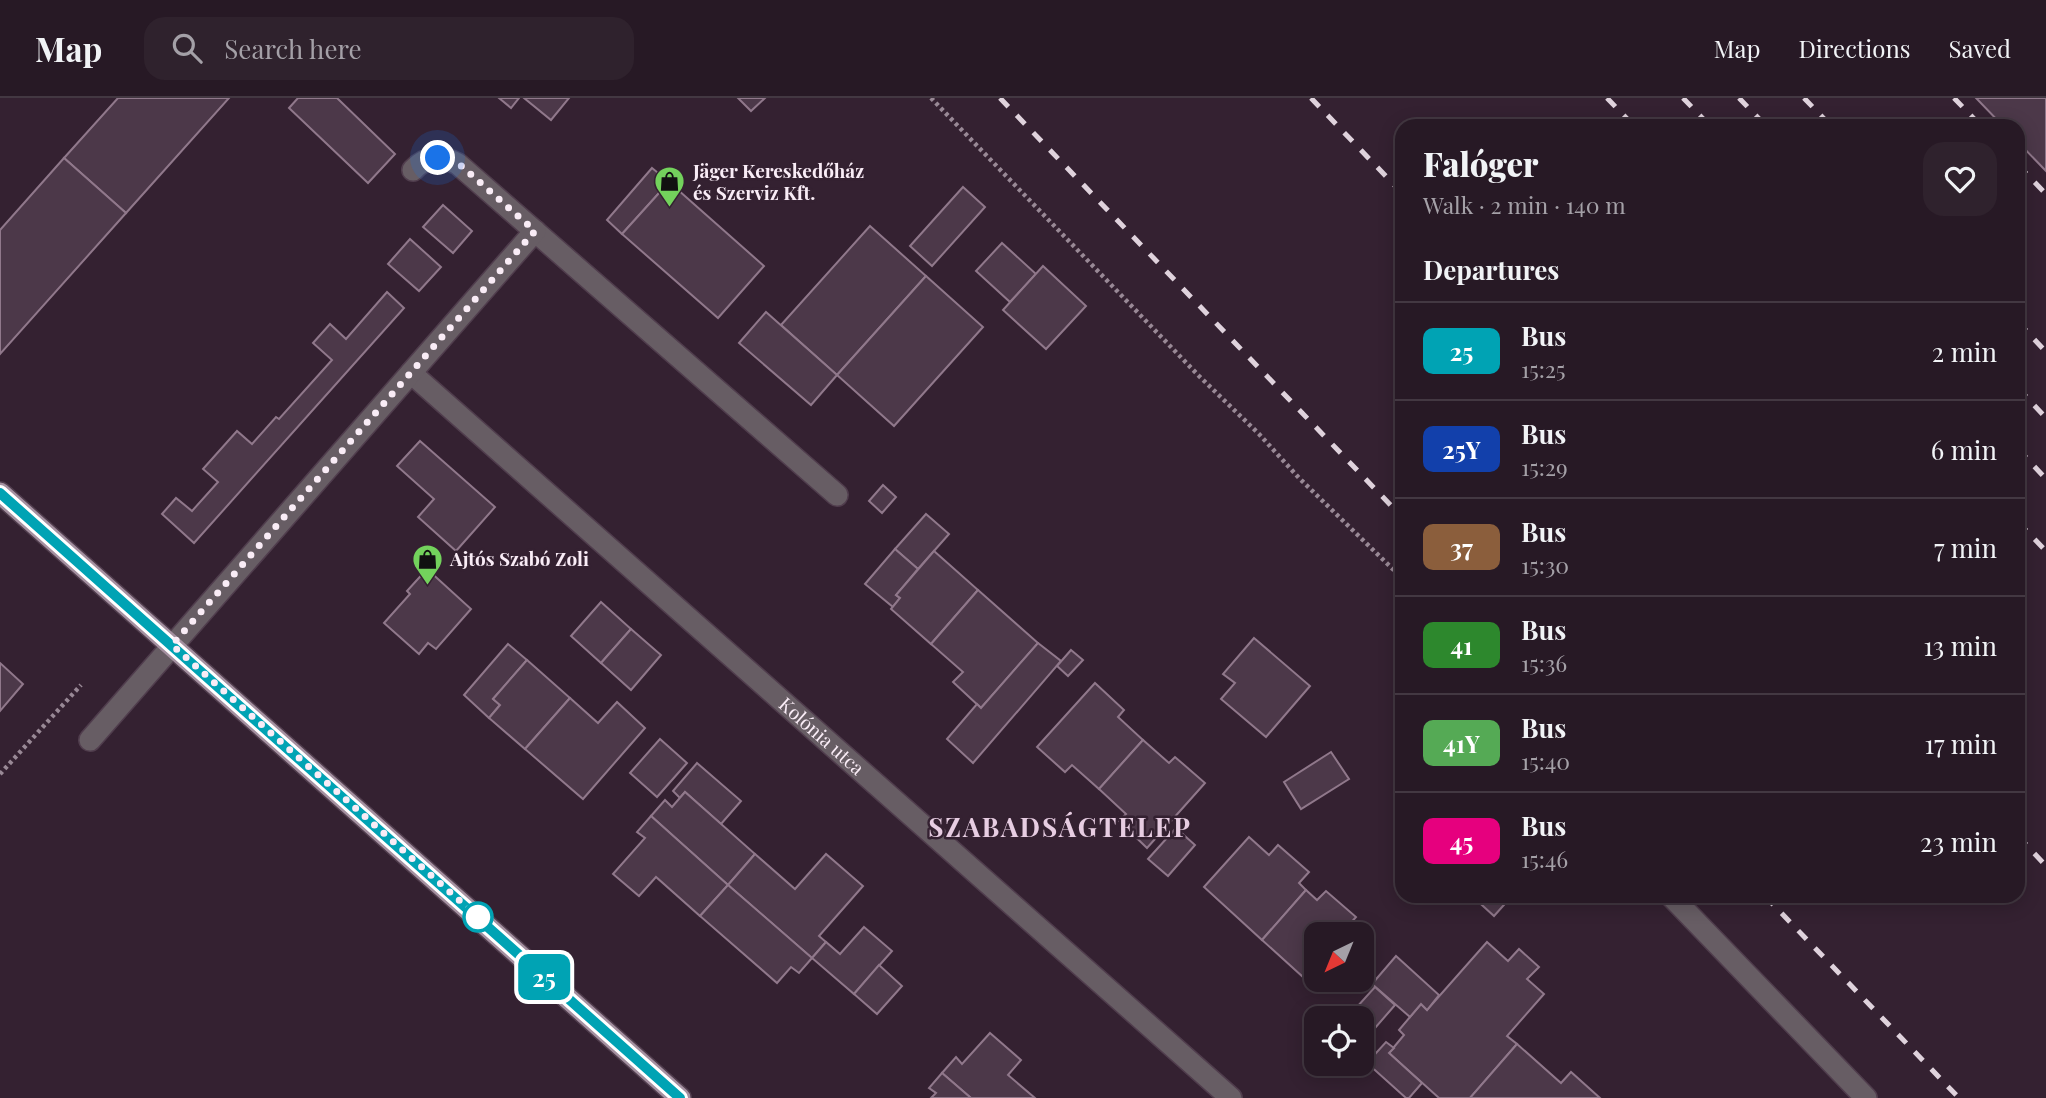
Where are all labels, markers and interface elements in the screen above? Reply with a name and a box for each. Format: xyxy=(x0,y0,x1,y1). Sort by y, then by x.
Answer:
search box xyxy=(144,17,634,80)
text: Map xyxy=(35,26,102,70)
icon: search xyxy=(168,29,206,67)
text: Search here xyxy=(224,31,362,66)
text: Map xyxy=(1714,32,1760,64)
text: Directions xyxy=(1798,32,1911,64)
text: Saved xyxy=(1949,32,2011,64)
your location xyxy=(420,140,455,175)
text: Falóger xyxy=(1423,141,1539,185)
button: heart xyxy=(1923,142,1997,216)
place label: Jäger Kereskedőház és Szerviz Kft. xyxy=(692,157,864,205)
shop icon: Jäger Kereskedőház és Szerviz Kft. xyxy=(653,165,687,209)
text: Walk · 2 min · 140 m xyxy=(1423,189,1626,220)
text: Departures xyxy=(1423,252,1559,287)
text: Bus xyxy=(1521,318,1566,353)
text: 2 min xyxy=(1932,334,1997,369)
text: 25 xyxy=(1450,335,1473,367)
text: 15:25 xyxy=(1521,353,1565,384)
text: Bus xyxy=(1521,416,1566,451)
text: 6 min xyxy=(1931,432,1997,467)
text: 25Y xyxy=(1442,433,1481,465)
text: 15:29 xyxy=(1521,451,1568,482)
text: Bus xyxy=(1521,514,1566,549)
text: 7 min xyxy=(1934,530,1997,565)
text: 37 xyxy=(1450,531,1473,563)
shop icon: Ajtós Szabó Zoli xyxy=(410,542,444,586)
place label: Ajtós Szabó Zoli xyxy=(449,545,589,571)
text: 15:30 xyxy=(1521,549,1569,580)
text: Bus xyxy=(1521,612,1566,647)
text: 13 min xyxy=(1923,628,1997,663)
text: 41 xyxy=(1451,629,1472,661)
text: 15:36 xyxy=(1521,647,1567,678)
street label: Kolónia utca xyxy=(774,690,871,780)
text: Bus xyxy=(1521,710,1566,745)
text: 17 min xyxy=(1924,726,1997,761)
text: 41Y xyxy=(1443,727,1480,759)
text: 15:40 xyxy=(1521,745,1570,776)
text: Bus xyxy=(1521,808,1566,843)
district label: SZABADSÁGTELEP xyxy=(928,809,1192,844)
text: 23 min xyxy=(1920,824,1997,859)
text: 45 xyxy=(1450,825,1473,857)
text: 15:46 xyxy=(1521,843,1568,874)
unlabelled marker xyxy=(463,902,493,932)
north arrow xyxy=(1304,922,1374,992)
map controls xyxy=(1304,922,1374,1076)
line badge: 25 xyxy=(512,954,576,1000)
text: 25 xyxy=(532,961,556,993)
button: locate xyxy=(1304,1006,1374,1076)

